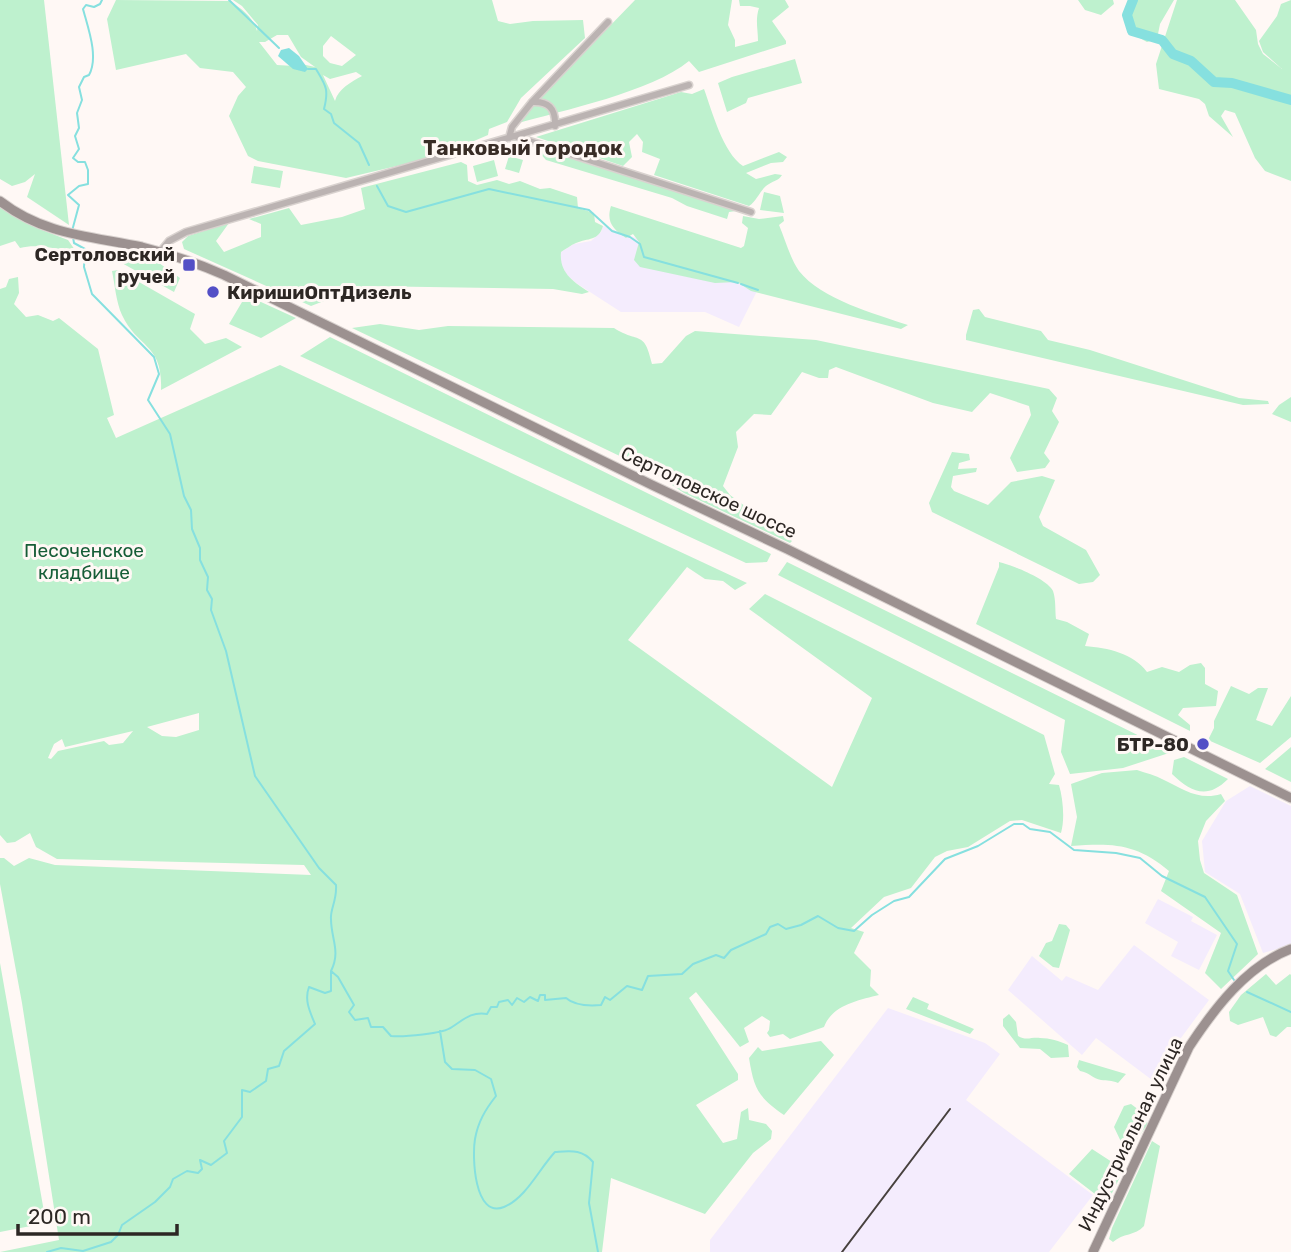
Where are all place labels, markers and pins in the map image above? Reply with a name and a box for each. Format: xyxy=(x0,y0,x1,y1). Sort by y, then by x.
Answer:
place label: Сертоловский ручей xyxy=(35,243,175,288)
marker: Сертоловский ручей xyxy=(181,257,197,273)
place label: КиришиОптДизель xyxy=(227,281,412,304)
marker: КиришиОптДизель xyxy=(205,284,221,300)
place label: БТР-80 xyxy=(1117,733,1189,756)
marker: БТР-80 xyxy=(1195,736,1211,752)

